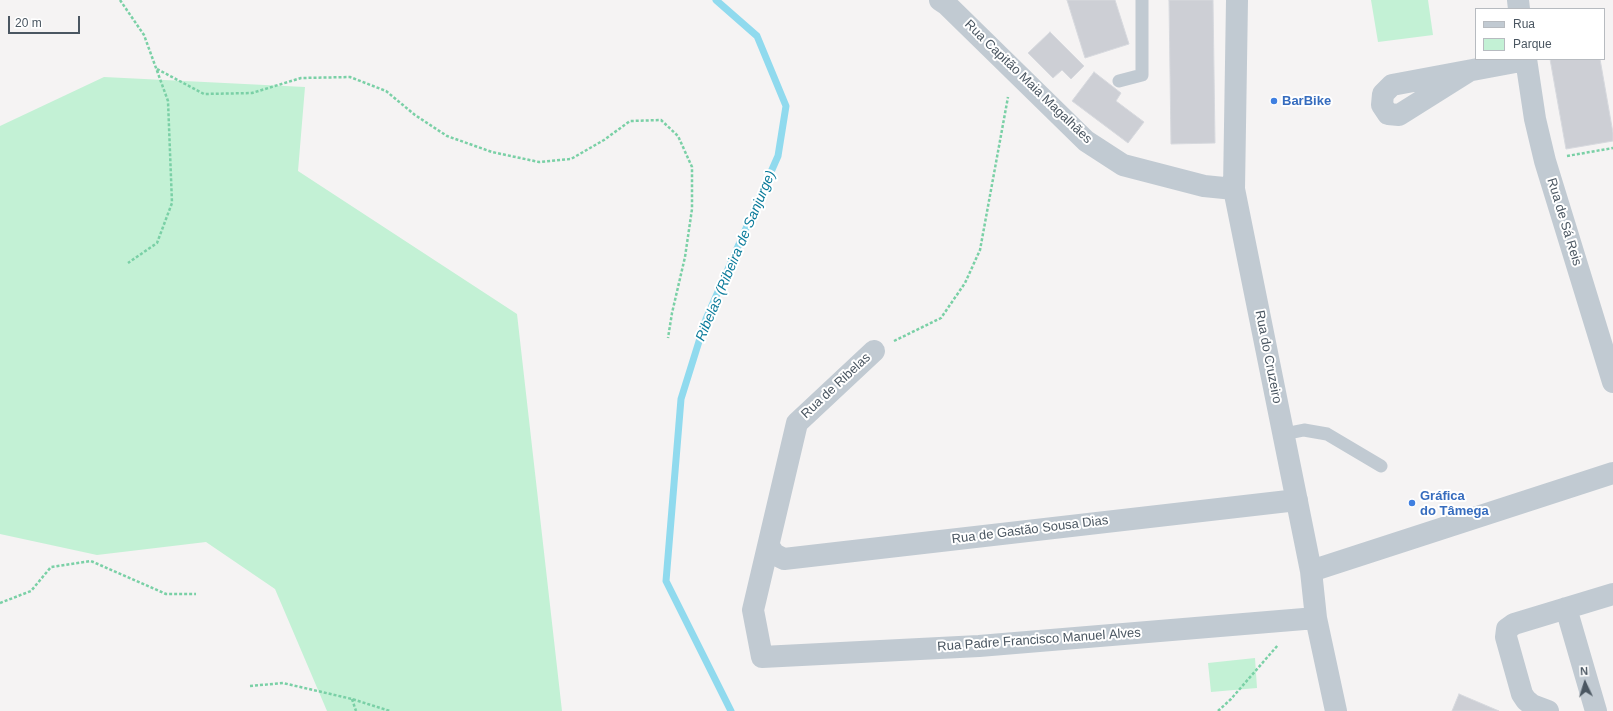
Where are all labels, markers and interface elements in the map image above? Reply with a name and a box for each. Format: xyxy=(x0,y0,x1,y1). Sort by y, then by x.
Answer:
scale bar xyxy=(10,8,82,34)
legend xyxy=(1475,8,1605,60)
text: 20 m xyxy=(15,16,42,30)
street label: Rua Capitão Maia Magalhães xyxy=(961,17,1095,147)
text: Rua xyxy=(1513,17,1535,31)
text: Parque xyxy=(1513,37,1552,51)
place label: BarBike xyxy=(1282,93,1331,109)
marker: BarBike xyxy=(1269,96,1279,106)
water label: Ribelas (Ribeira de Sanjurge) xyxy=(692,168,780,344)
street label: Rua de Sá Reis xyxy=(1543,176,1585,268)
street label: Rua do Cruzeiro xyxy=(1251,309,1285,405)
street label: Rua de Ribelas xyxy=(798,350,874,422)
place label: Gráfica do Tâmega xyxy=(1420,488,1489,519)
marker: Gráfica do Tâmega xyxy=(1407,498,1417,508)
street label: Rua de Gastão Sousa Dias xyxy=(951,513,1109,547)
street label: Rua Padre Francisco Manuel Alves xyxy=(937,625,1141,655)
north arrow xyxy=(1565,663,1605,703)
text: N xyxy=(1580,665,1589,677)

